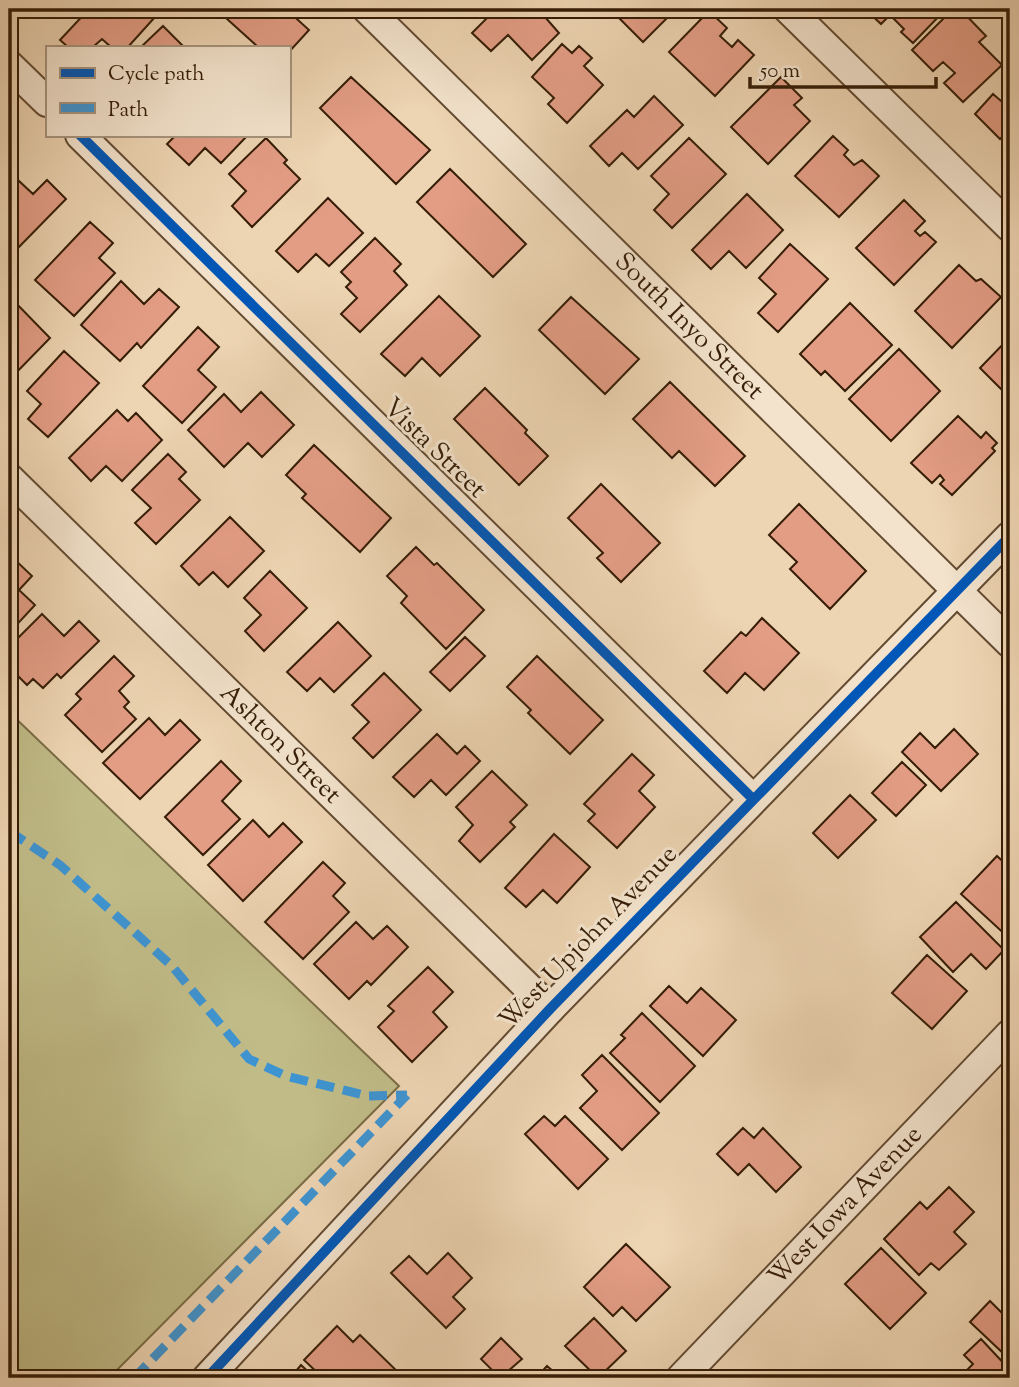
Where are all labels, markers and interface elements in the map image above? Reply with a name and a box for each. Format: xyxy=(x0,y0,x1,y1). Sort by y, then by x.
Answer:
legend xyxy=(46,46,290,136)
scale bar xyxy=(750,46,935,90)
text: 50 m xyxy=(759,57,800,87)
text: Cycle path xyxy=(108,60,205,90)
text: Path xyxy=(108,96,149,126)
street label: South Inyo Street xyxy=(606,244,772,409)
street label: Vista Street xyxy=(374,390,494,508)
street label: Ashton Street xyxy=(211,676,349,813)
street label: West Upjohn Avenue xyxy=(491,838,687,1038)
street label: West Iowa Avenue xyxy=(760,1118,931,1294)

